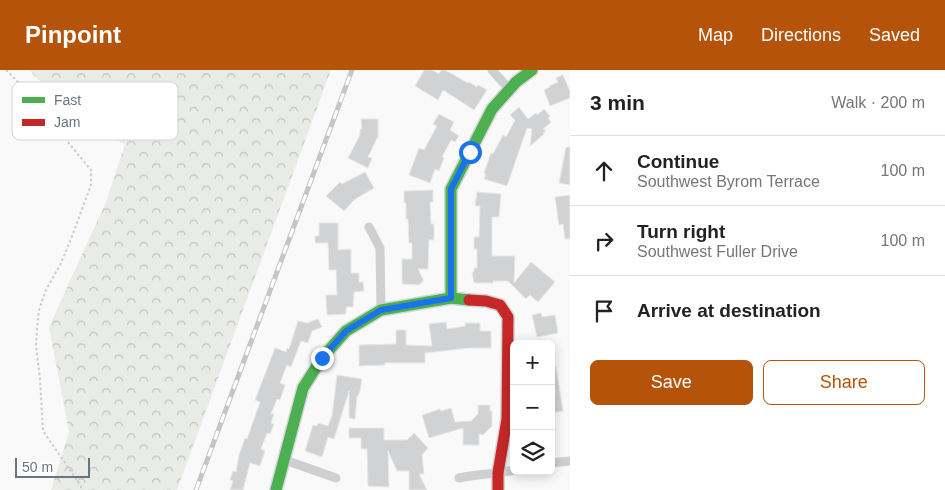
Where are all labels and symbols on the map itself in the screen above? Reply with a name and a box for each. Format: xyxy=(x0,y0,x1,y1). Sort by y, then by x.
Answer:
legend xyxy=(12,82,178,140)
text: Fast xyxy=(54,92,81,108)
text: Jam xyxy=(54,114,80,130)
route start xyxy=(459,141,482,164)
route end xyxy=(311,347,334,370)
scale bar xyxy=(15,455,90,478)

